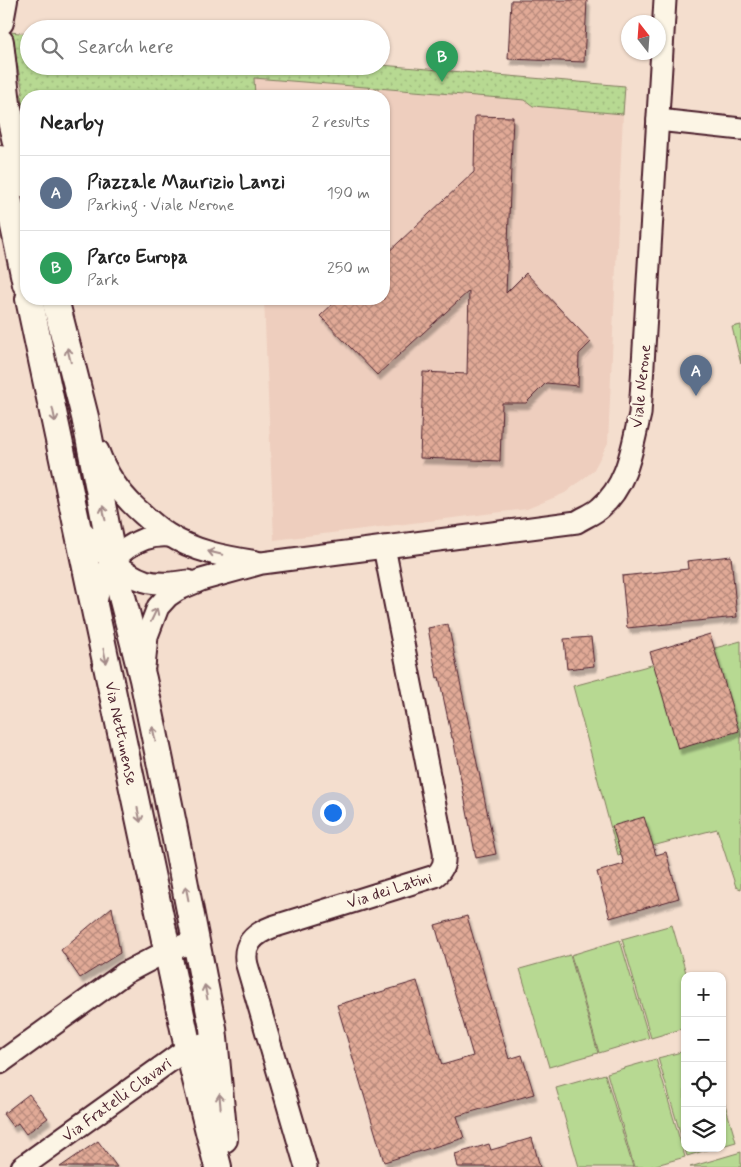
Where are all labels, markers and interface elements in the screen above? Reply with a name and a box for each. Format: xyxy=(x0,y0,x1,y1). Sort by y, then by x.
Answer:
north arrow xyxy=(621,15,666,60)
search box xyxy=(20,20,390,75)
icon: search xyxy=(38,34,66,62)
text: Search here xyxy=(78,35,174,60)
pin: B xyxy=(426,41,458,82)
text: Nearby xyxy=(40,109,104,137)
text: 2 results xyxy=(312,112,370,133)
text: Piazzale Maurizio Lanzi xyxy=(87,170,285,195)
text: A xyxy=(51,183,61,204)
text: 190 m xyxy=(327,183,370,204)
text: Parking · Viale Nerone xyxy=(87,195,234,216)
text: Parco Europa xyxy=(87,245,188,270)
text: B xyxy=(51,258,61,279)
text: 250 m xyxy=(327,258,370,279)
text: Park xyxy=(87,270,119,291)
street label: Viale Nerone xyxy=(627,343,656,429)
one-way arrow xyxy=(64,347,73,363)
pin: A xyxy=(680,355,712,396)
one-way arrow xyxy=(50,406,59,422)
one-way arrow xyxy=(99,506,108,522)
one-way arrow xyxy=(207,548,223,557)
one-way arrow xyxy=(150,608,160,623)
one-way arrow xyxy=(101,647,110,663)
street label: Via Nettunense xyxy=(99,680,142,787)
one-way arrow xyxy=(149,726,158,742)
your location xyxy=(320,800,346,826)
one-way arrow xyxy=(134,806,144,822)
street label: Via dei Latini xyxy=(344,867,435,914)
one-way arrow xyxy=(181,886,191,902)
map controls xyxy=(681,972,726,1152)
button: + xyxy=(681,972,726,1017)
one-way arrow xyxy=(201,984,210,1000)
button: − xyxy=(681,1017,726,1062)
street label: Via Fratelli Clavari xyxy=(58,1053,176,1147)
button: locate xyxy=(681,1062,726,1107)
one-way arrow xyxy=(216,1093,225,1109)
button: layers xyxy=(681,1107,726,1152)

